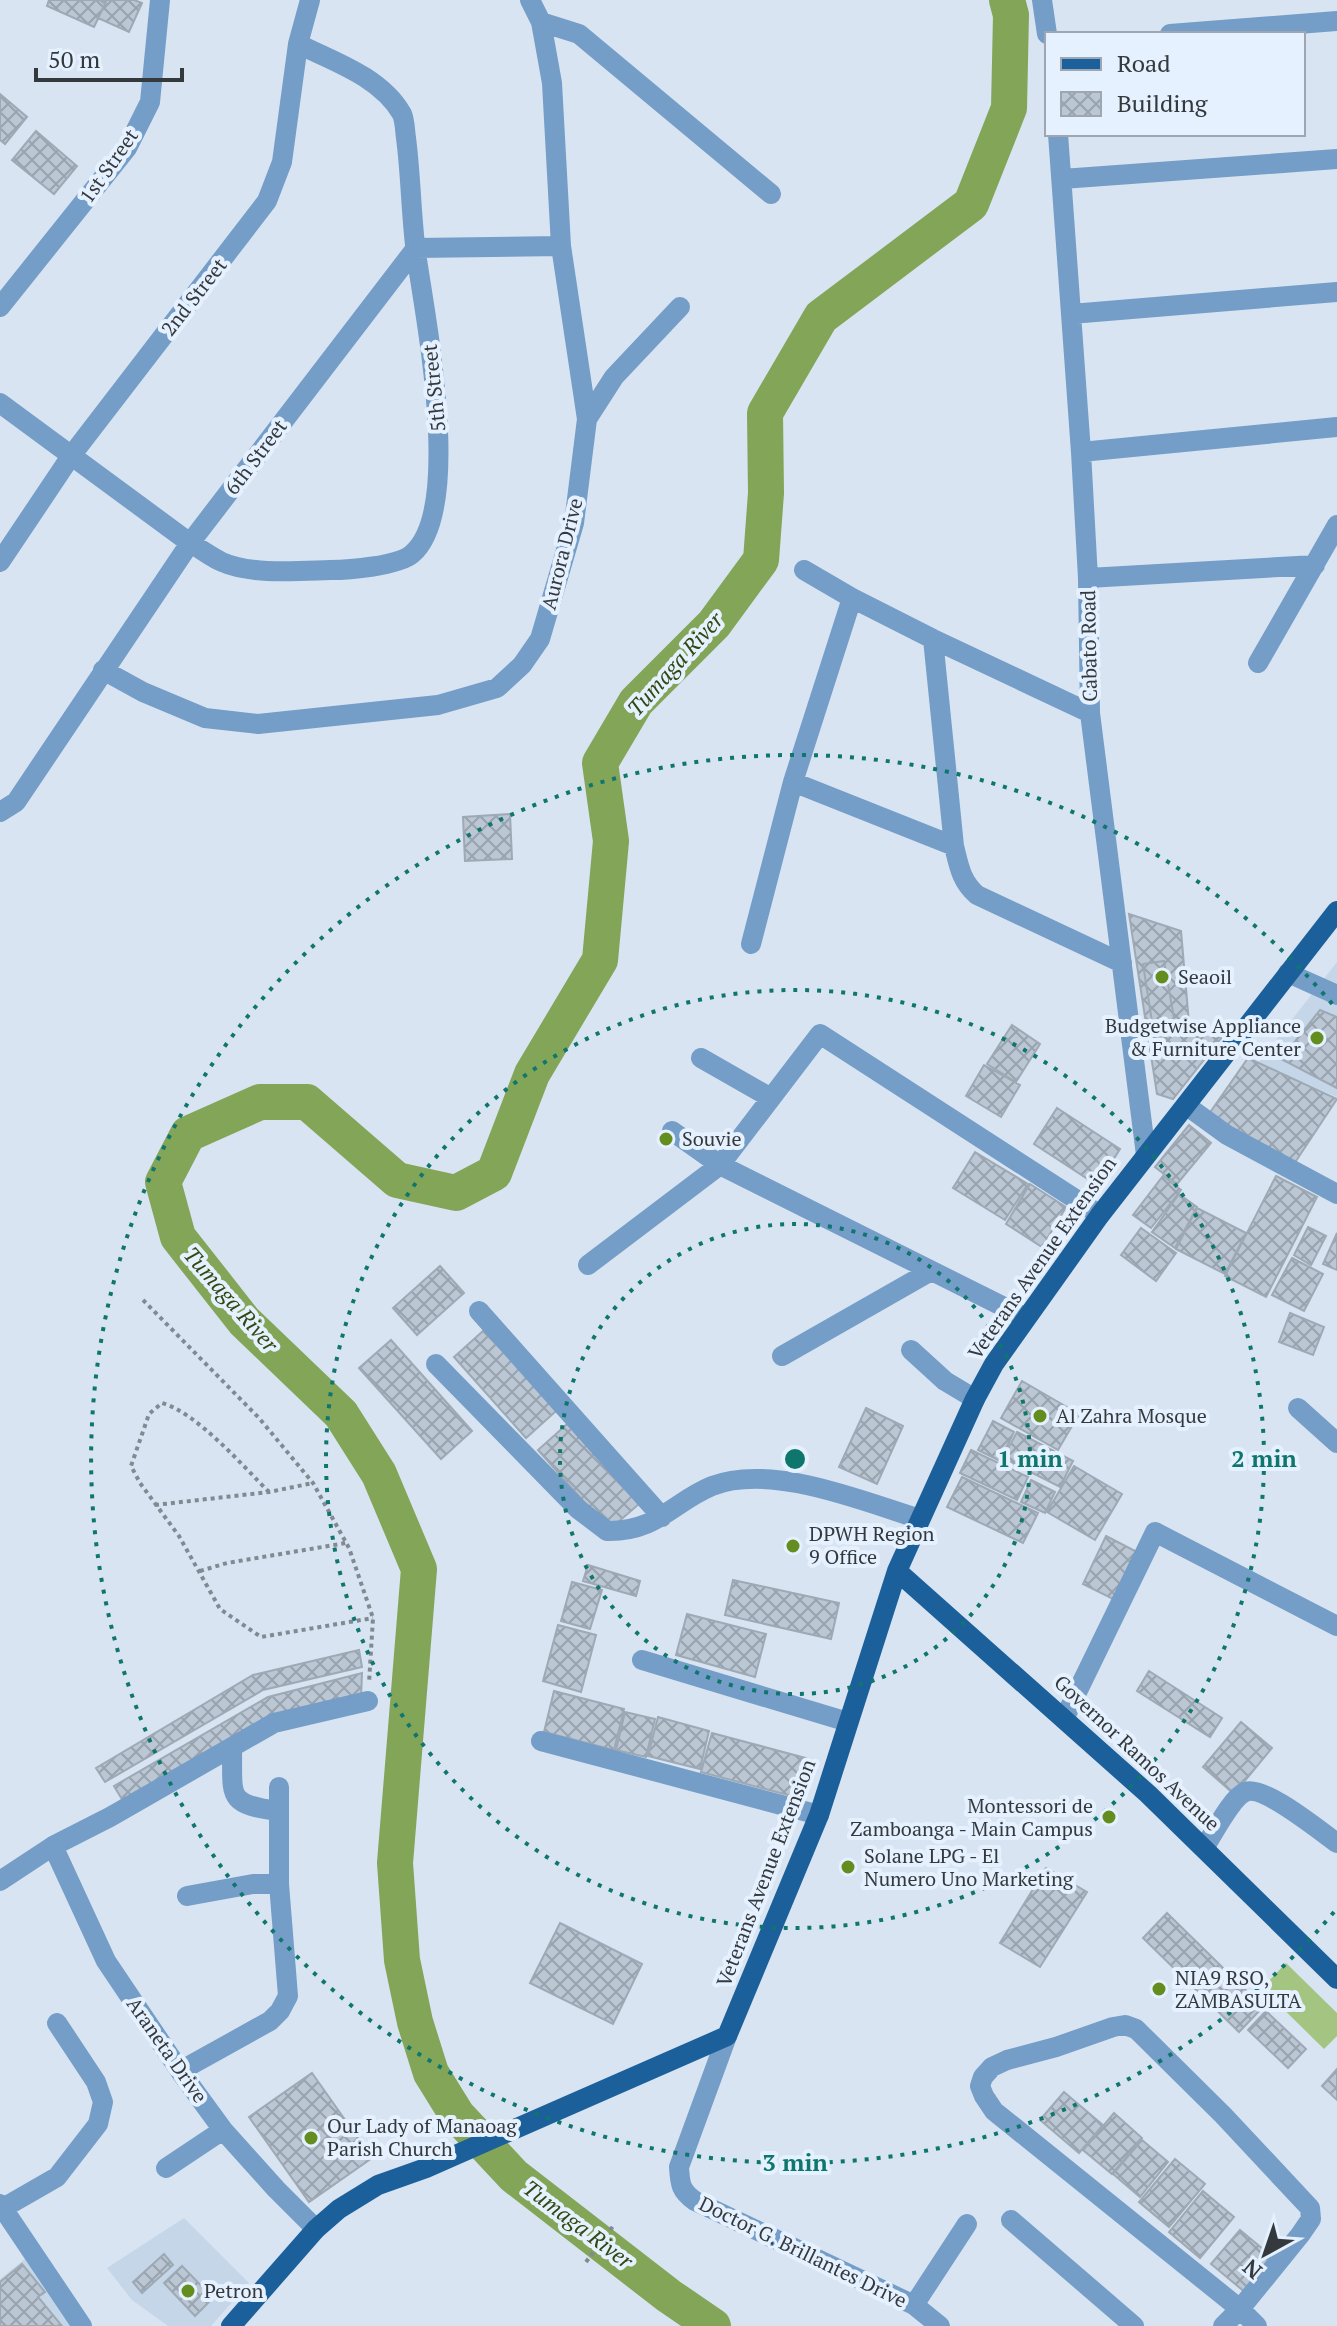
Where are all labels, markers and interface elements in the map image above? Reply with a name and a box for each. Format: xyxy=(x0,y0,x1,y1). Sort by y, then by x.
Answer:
scale bar xyxy=(36,32,182,82)
legend xyxy=(1045,32,1305,136)
text: 50 m xyxy=(48,43,100,75)
text: Road xyxy=(1117,47,1171,79)
text: Building xyxy=(1117,87,1208,119)
street label: 1st Street xyxy=(73,123,144,208)
street label: 2nd Street xyxy=(155,252,233,341)
street label: 5th Street xyxy=(415,342,452,433)
street label: 6th Street xyxy=(218,413,293,500)
street label: Aurora Drive xyxy=(535,495,588,613)
street label: Cabato Road xyxy=(1074,590,1103,702)
water label: Tumaga River xyxy=(620,604,730,722)
place label: Seaoil xyxy=(1178,963,1232,990)
marker: Seaoil xyxy=(1153,968,1171,986)
place label: Budgetwise Appliance & Furniture Center xyxy=(1105,1012,1301,1062)
marker: Budgetwise Appliance & Furniture Center xyxy=(1308,1029,1326,1047)
place label: Souvie xyxy=(682,1125,741,1152)
marker: Souvie xyxy=(657,1130,675,1148)
street label: Veterans Avenue Extension xyxy=(961,1151,1122,1364)
water label: Tumaga River xyxy=(178,1240,286,1358)
place label: Al Zahra Mosque xyxy=(1056,1402,1207,1429)
marker: Al Zahra Mosque xyxy=(1031,1407,1049,1425)
text: 1 min xyxy=(997,1442,1063,1474)
text: 2 min xyxy=(1231,1442,1297,1474)
centre of rings xyxy=(781,1445,809,1473)
place label: DPWH Region 9 Office xyxy=(809,1520,935,1570)
marker: DPWH Region 9 Office xyxy=(784,1537,802,1555)
street label: Governor Ramos Avenue xyxy=(1049,1669,1226,1837)
street label: Veterans Avenue Extension xyxy=(710,1755,821,1990)
place label: Montessori de Zamboanga - Main Campus xyxy=(850,1792,1093,1842)
marker: Montessori de Zamboanga - Main Campus xyxy=(1100,1808,1118,1826)
place label: Solane LPG - El Numero Uno Marketing xyxy=(864,1842,1074,1892)
marker: Solane LPG - El Numero Uno Marketing xyxy=(839,1858,857,1876)
place label: NIA9 RSO, ZAMBASULTA xyxy=(1175,1964,1302,2014)
marker: NIA9 RSO, ZAMBASULTA xyxy=(1150,1980,1168,1998)
street label: Araneta Drive xyxy=(121,1991,214,2108)
place label: Our Lady of Manaoag Parish Church xyxy=(327,2112,517,2162)
marker: Our Lady of Manaoag Parish Church xyxy=(302,2129,320,2147)
text: 3 min xyxy=(762,2146,828,2178)
water label: Tumaga River xyxy=(518,2173,640,2275)
street label: Doctor G. Brillantes Drive xyxy=(695,2190,911,2314)
north arrow xyxy=(1225,2214,1305,2294)
text: N xyxy=(1236,2253,1268,2286)
place label: Petron xyxy=(204,2277,264,2304)
marker: Petron xyxy=(179,2282,197,2300)

